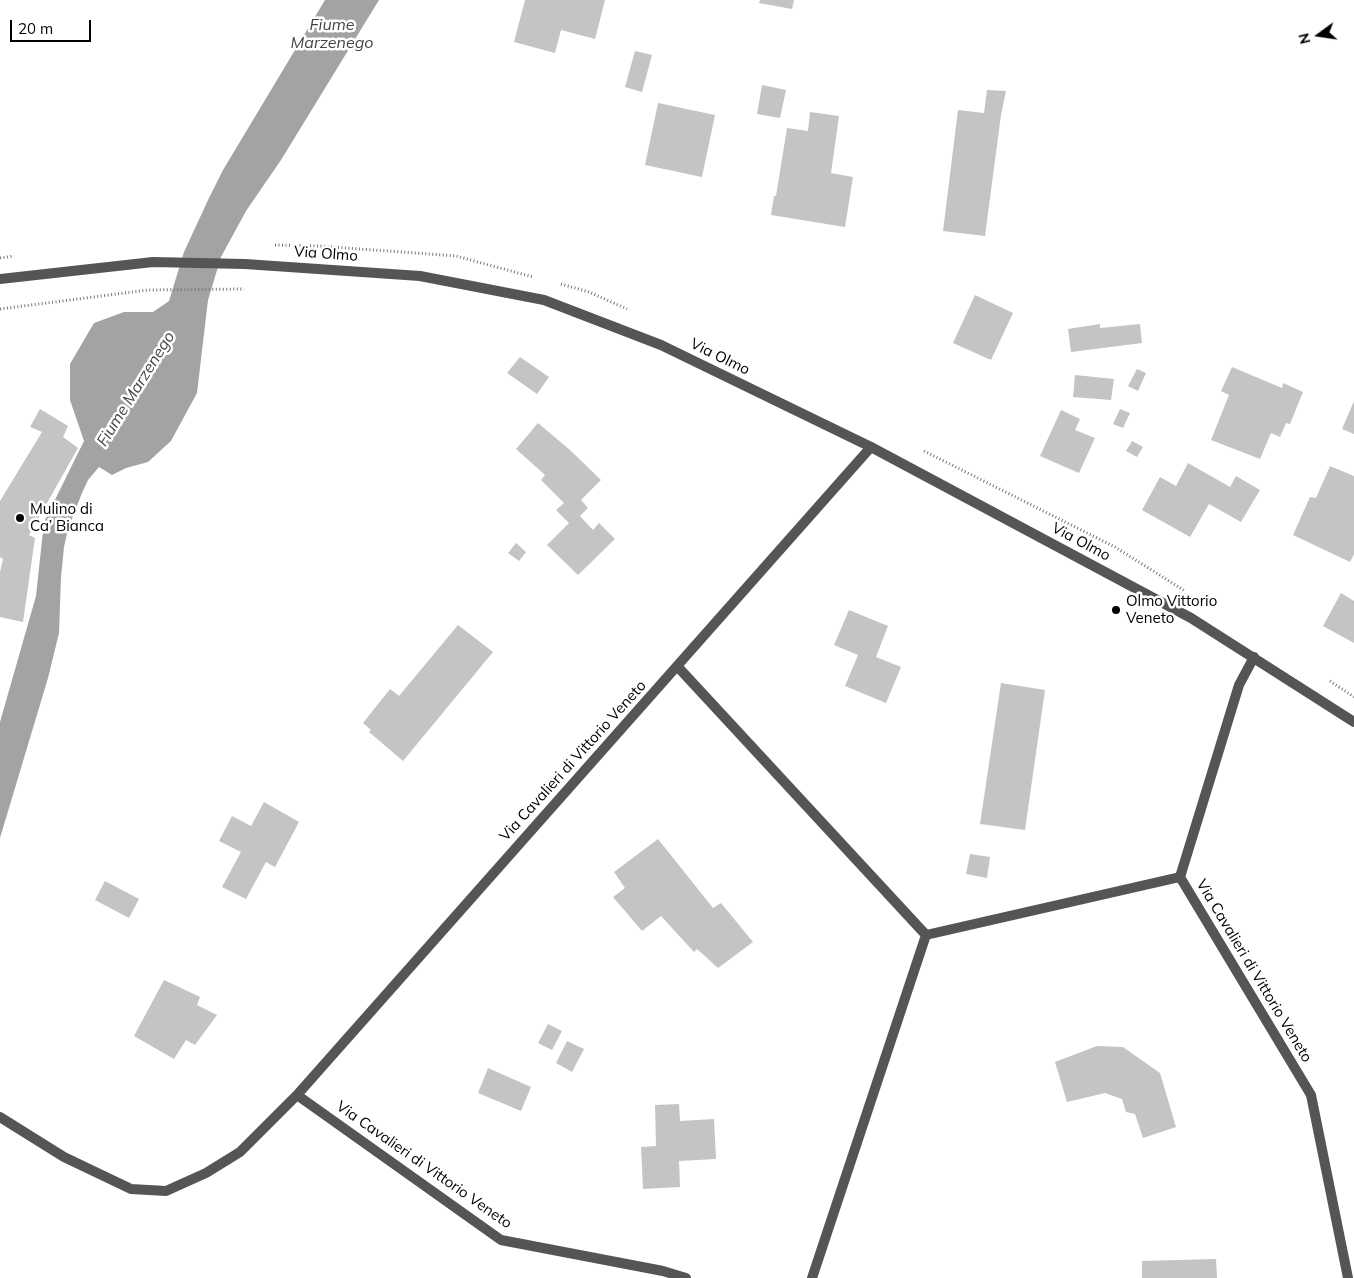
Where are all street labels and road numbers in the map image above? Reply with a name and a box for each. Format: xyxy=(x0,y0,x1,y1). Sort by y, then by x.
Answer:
street label: Via Olmo xyxy=(294,243,358,265)
street label: Via Olmo xyxy=(687,335,753,379)
street label: Via Olmo xyxy=(1049,519,1113,565)
street label: Via Cavalieri di Vittorio Veneto xyxy=(496,677,650,845)
street label: Via Cavalieri di Vittorio Veneto xyxy=(1192,876,1316,1066)
street label: Via Cavalieri di Vittorio Veneto xyxy=(333,1097,515,1233)

